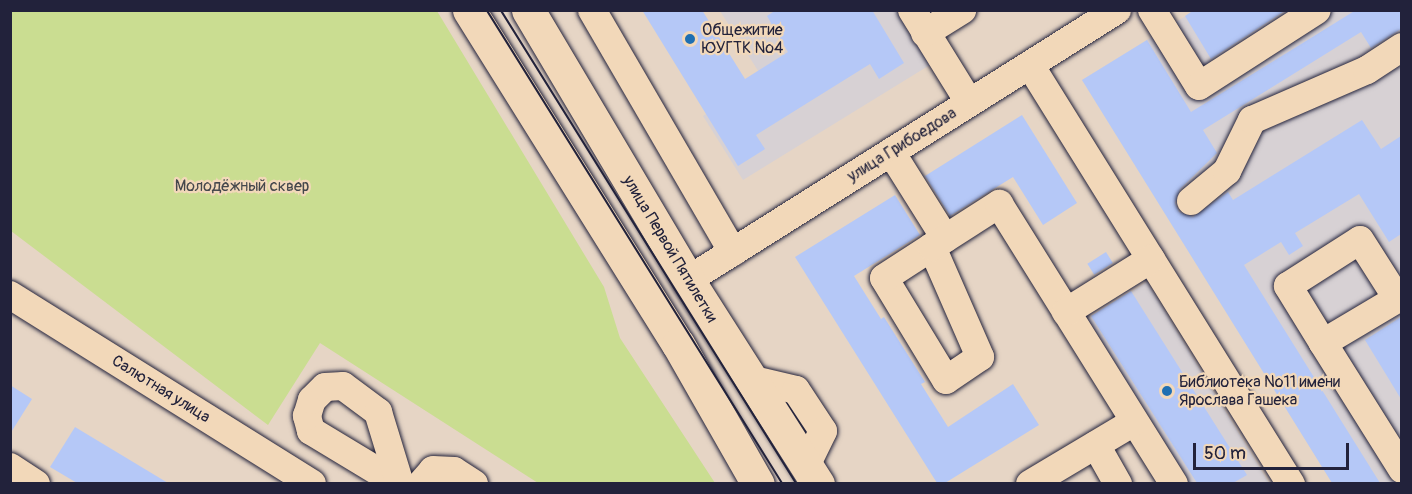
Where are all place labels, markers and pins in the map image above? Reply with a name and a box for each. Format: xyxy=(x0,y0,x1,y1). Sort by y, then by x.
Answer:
place label: Общежитие ЮУГТК №4 xyxy=(702,20,783,58)
marker: Общежитие ЮУГТК №4 xyxy=(683,32,697,46)
place label: Библиотека №11 имени Ярослава Гашека xyxy=(1179,372,1340,410)
marker: Библиотека №11 имени Ярослава Гашека xyxy=(1160,384,1174,398)

